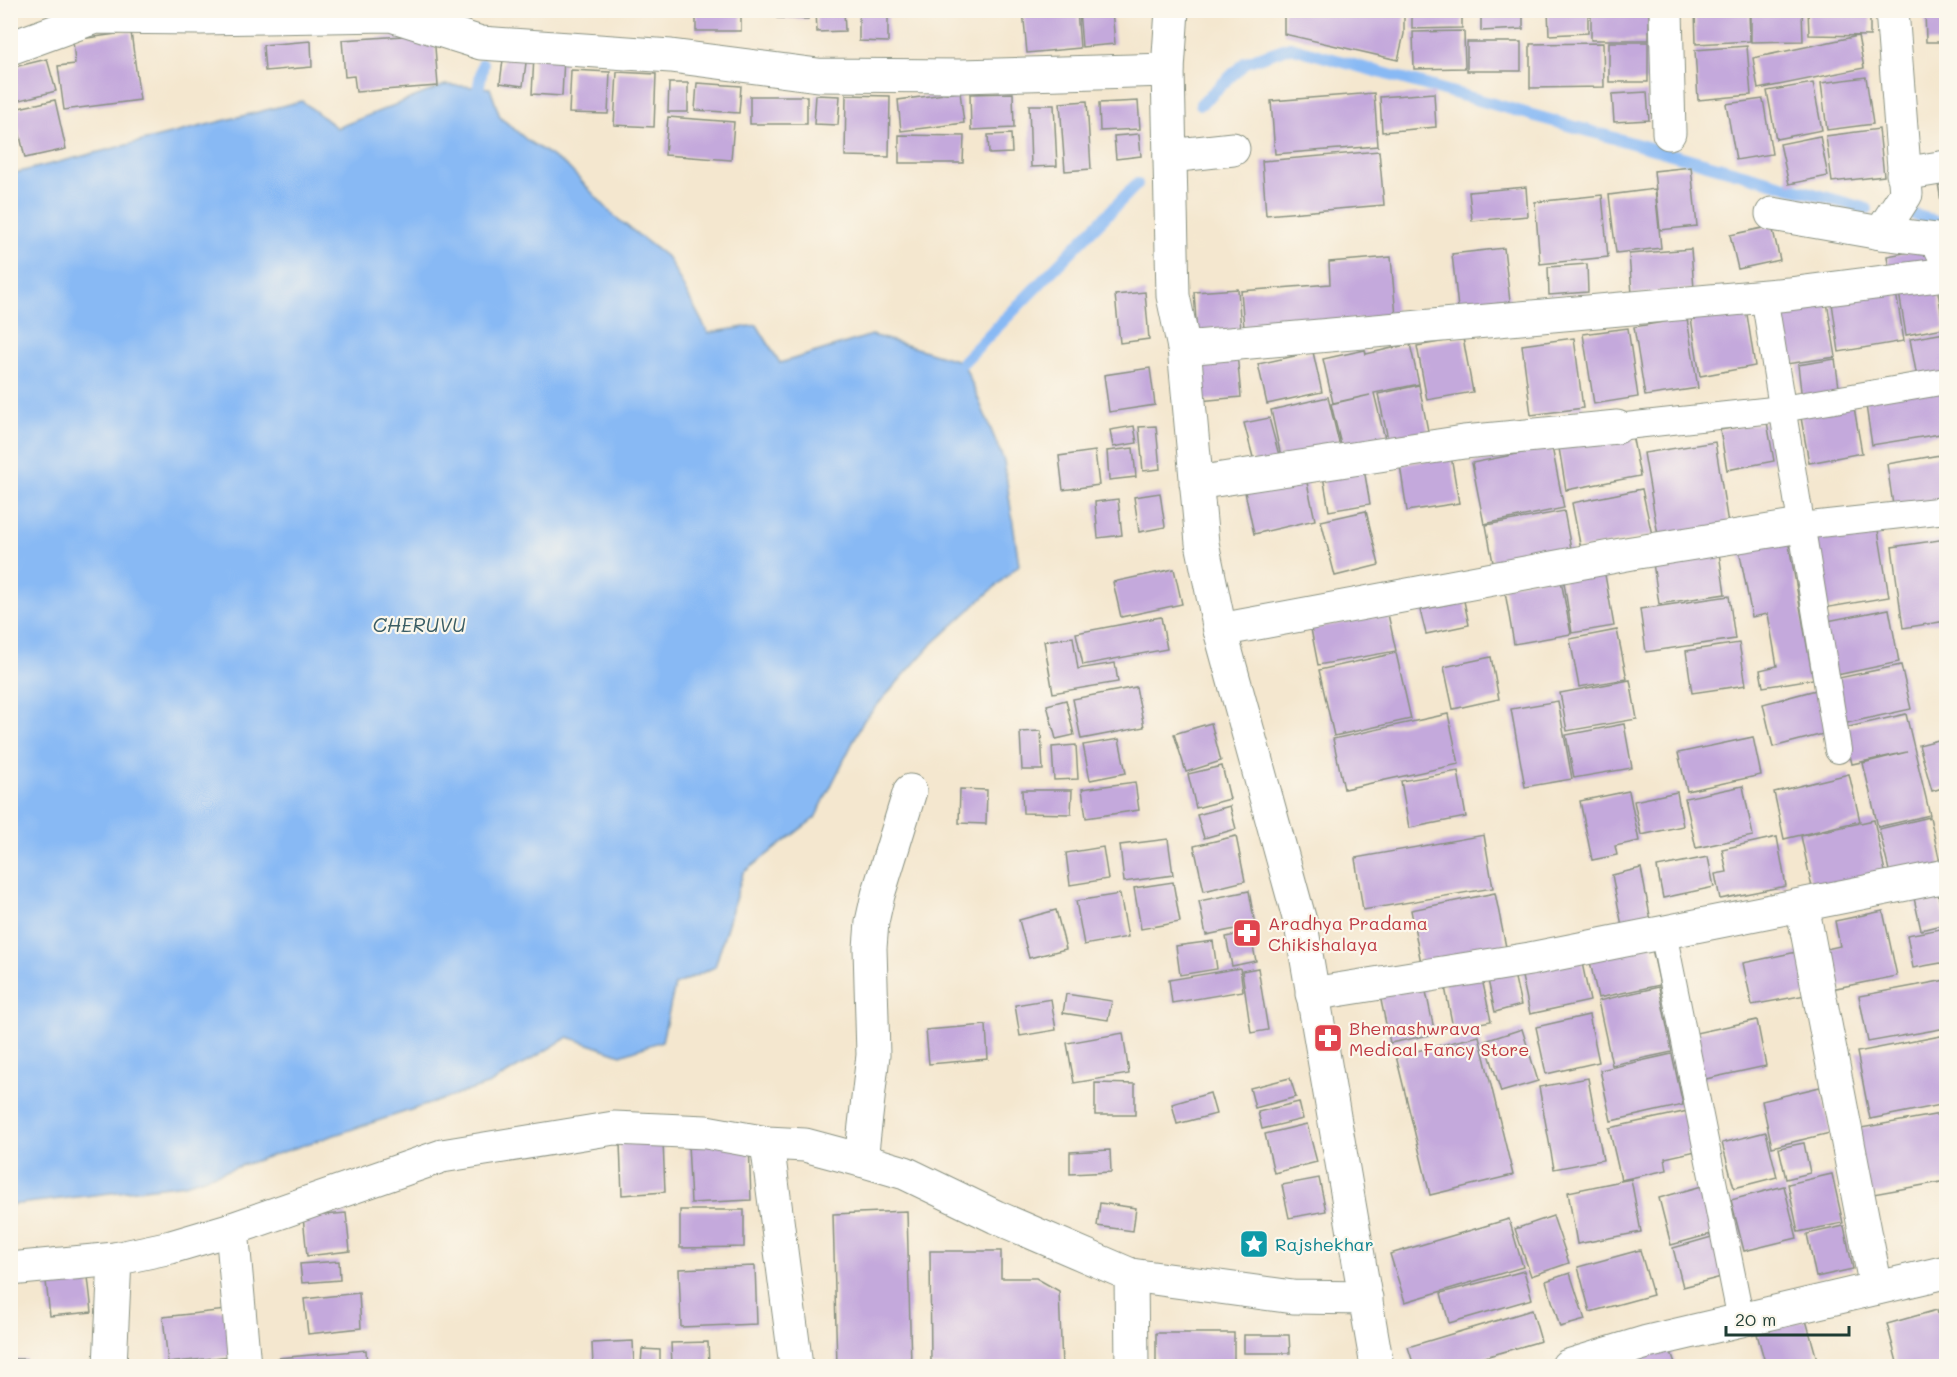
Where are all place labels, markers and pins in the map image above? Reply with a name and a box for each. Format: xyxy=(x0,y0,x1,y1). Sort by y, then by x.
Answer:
place label: Aradhya Pradama Chikishalaya xyxy=(1268,911,1428,956)
pharmacy icon: Aradhya Pradama Chikishalaya xyxy=(1231,917,1263,949)
place label: Bhemashwrava Medical Fancy Store xyxy=(1349,1016,1529,1061)
pharmacy icon: Bhemashwrava Medical Fancy Store xyxy=(1312,1022,1344,1054)
place icon: Rajshekhar xyxy=(1238,1228,1270,1260)
place label: Rajshekhar xyxy=(1275,1232,1374,1256)

